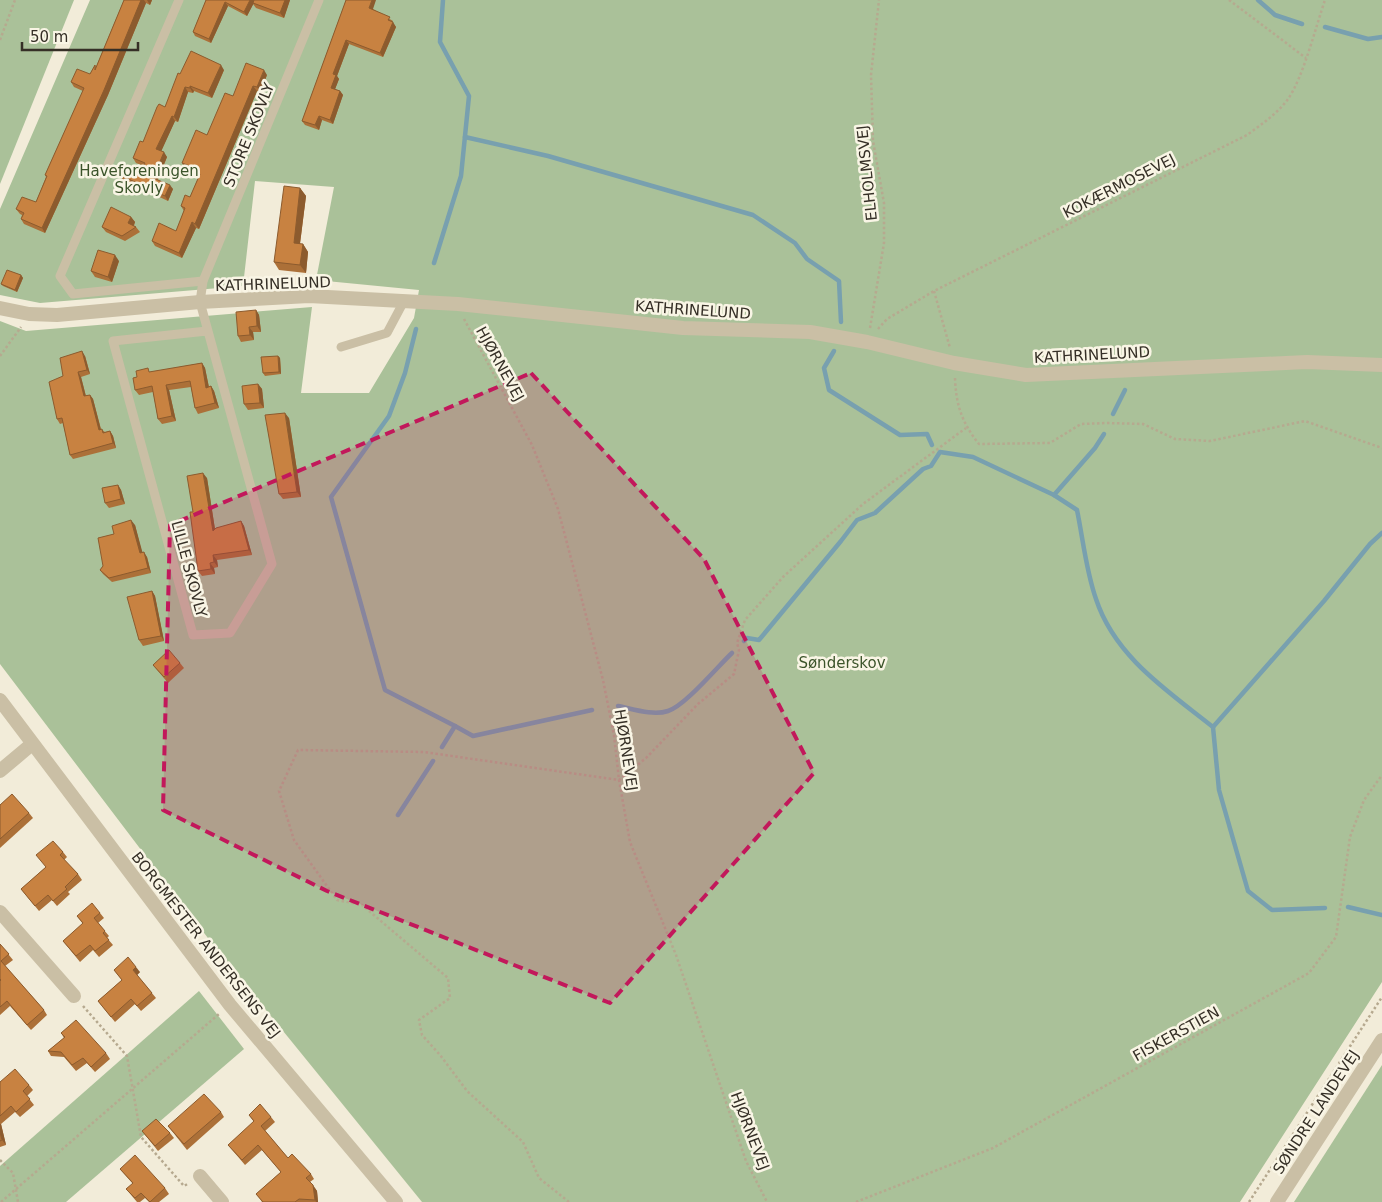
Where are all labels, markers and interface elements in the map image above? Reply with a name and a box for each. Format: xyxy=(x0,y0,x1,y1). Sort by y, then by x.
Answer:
scale bar xyxy=(22,20,139,52)
text: 50 m xyxy=(30,28,68,46)
street label: STORE SKOVLY xyxy=(220,79,278,190)
street label: ELHOLMSVEJ xyxy=(853,124,881,222)
street label: KOKÆRMOSEVEJ xyxy=(1060,150,1178,222)
park label: Haveforeningen Skovly xyxy=(79,162,199,197)
street label: KATHRINELUND xyxy=(215,273,331,295)
street label: KATHRINELUND xyxy=(635,297,751,323)
street label: HJØRNEVEJ xyxy=(472,323,528,405)
street label: KATHRINELUND xyxy=(1034,343,1150,367)
street label: LILLE SKOVLY xyxy=(167,519,211,620)
park label: Sønderskov xyxy=(798,654,886,672)
street label: HJØRNEVEJ xyxy=(611,708,641,792)
street label: BORGMESTER ANDERSENS VEJ xyxy=(128,848,284,1042)
street label: FISKERSTIEN xyxy=(1130,1003,1222,1065)
street label: SØNDRE LANDEVEJ xyxy=(1269,1047,1363,1177)
street label: HJØRNEVEJ xyxy=(727,1089,773,1173)

